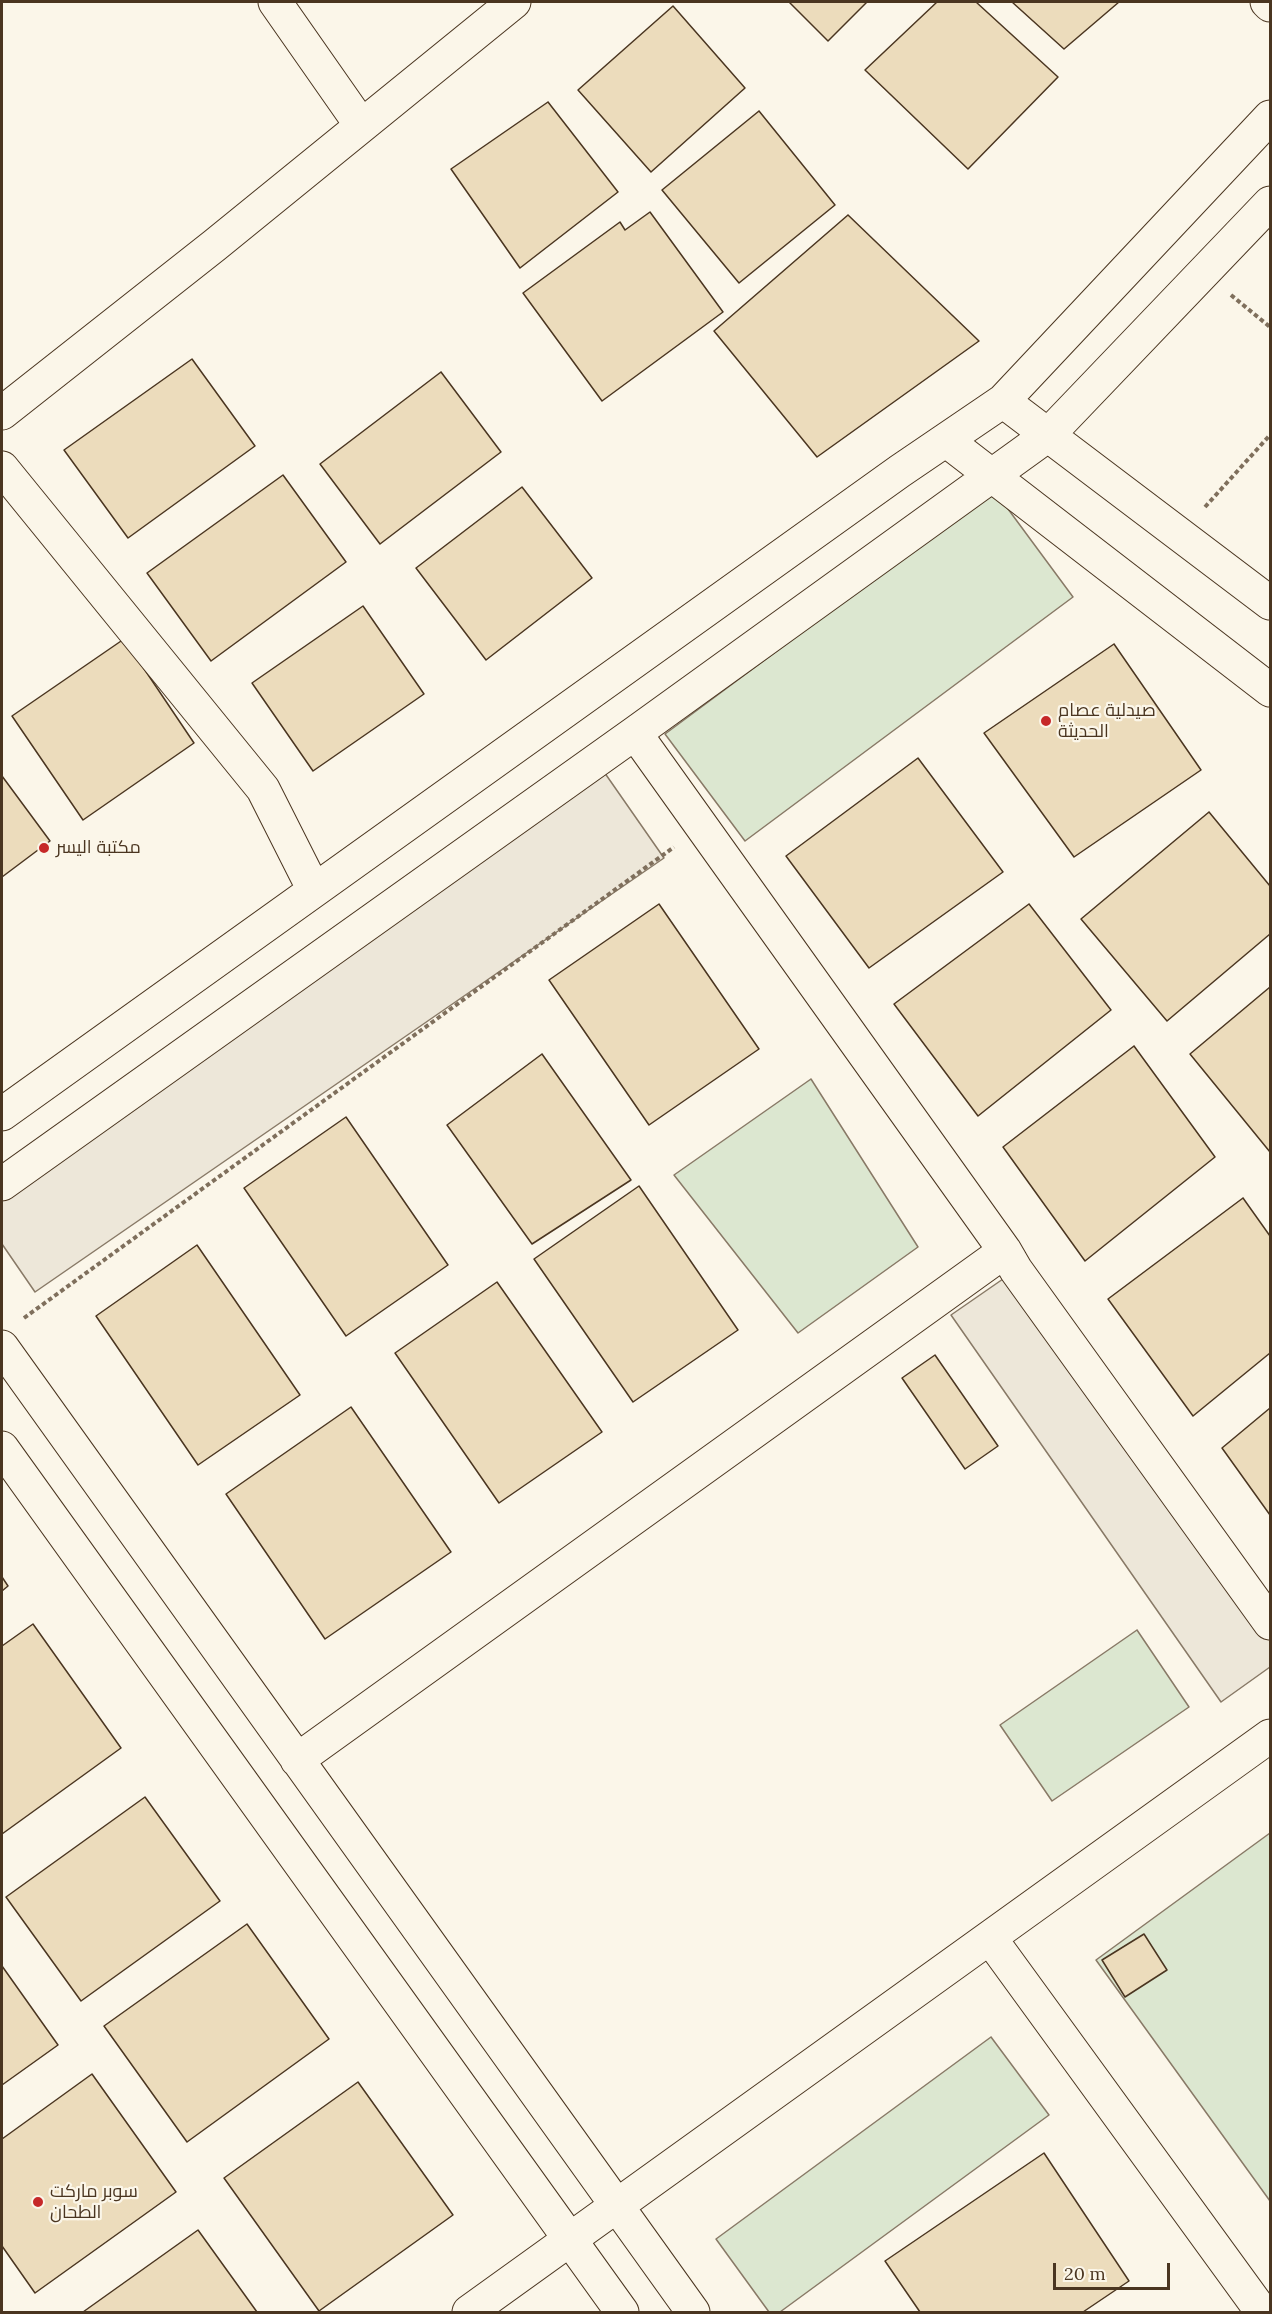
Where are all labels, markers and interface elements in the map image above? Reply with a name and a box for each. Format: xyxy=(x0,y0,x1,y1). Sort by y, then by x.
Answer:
place label: صيدلية عصام الحديثة xyxy=(1058,700,1156,742)
marker: صيدلية عصام الحديثة xyxy=(1039,714,1053,728)
place label: مكتبة اليسر xyxy=(56,837,141,859)
marker: مكتبة اليسر xyxy=(37,841,51,855)
place label: سوبر ماركت الطحان xyxy=(50,2181,138,2224)
marker: سوبر ماركت الطحان xyxy=(31,2195,45,2209)
scale bar xyxy=(1056,2251,1173,2289)
text: 20 m xyxy=(1064,2262,1106,2285)

